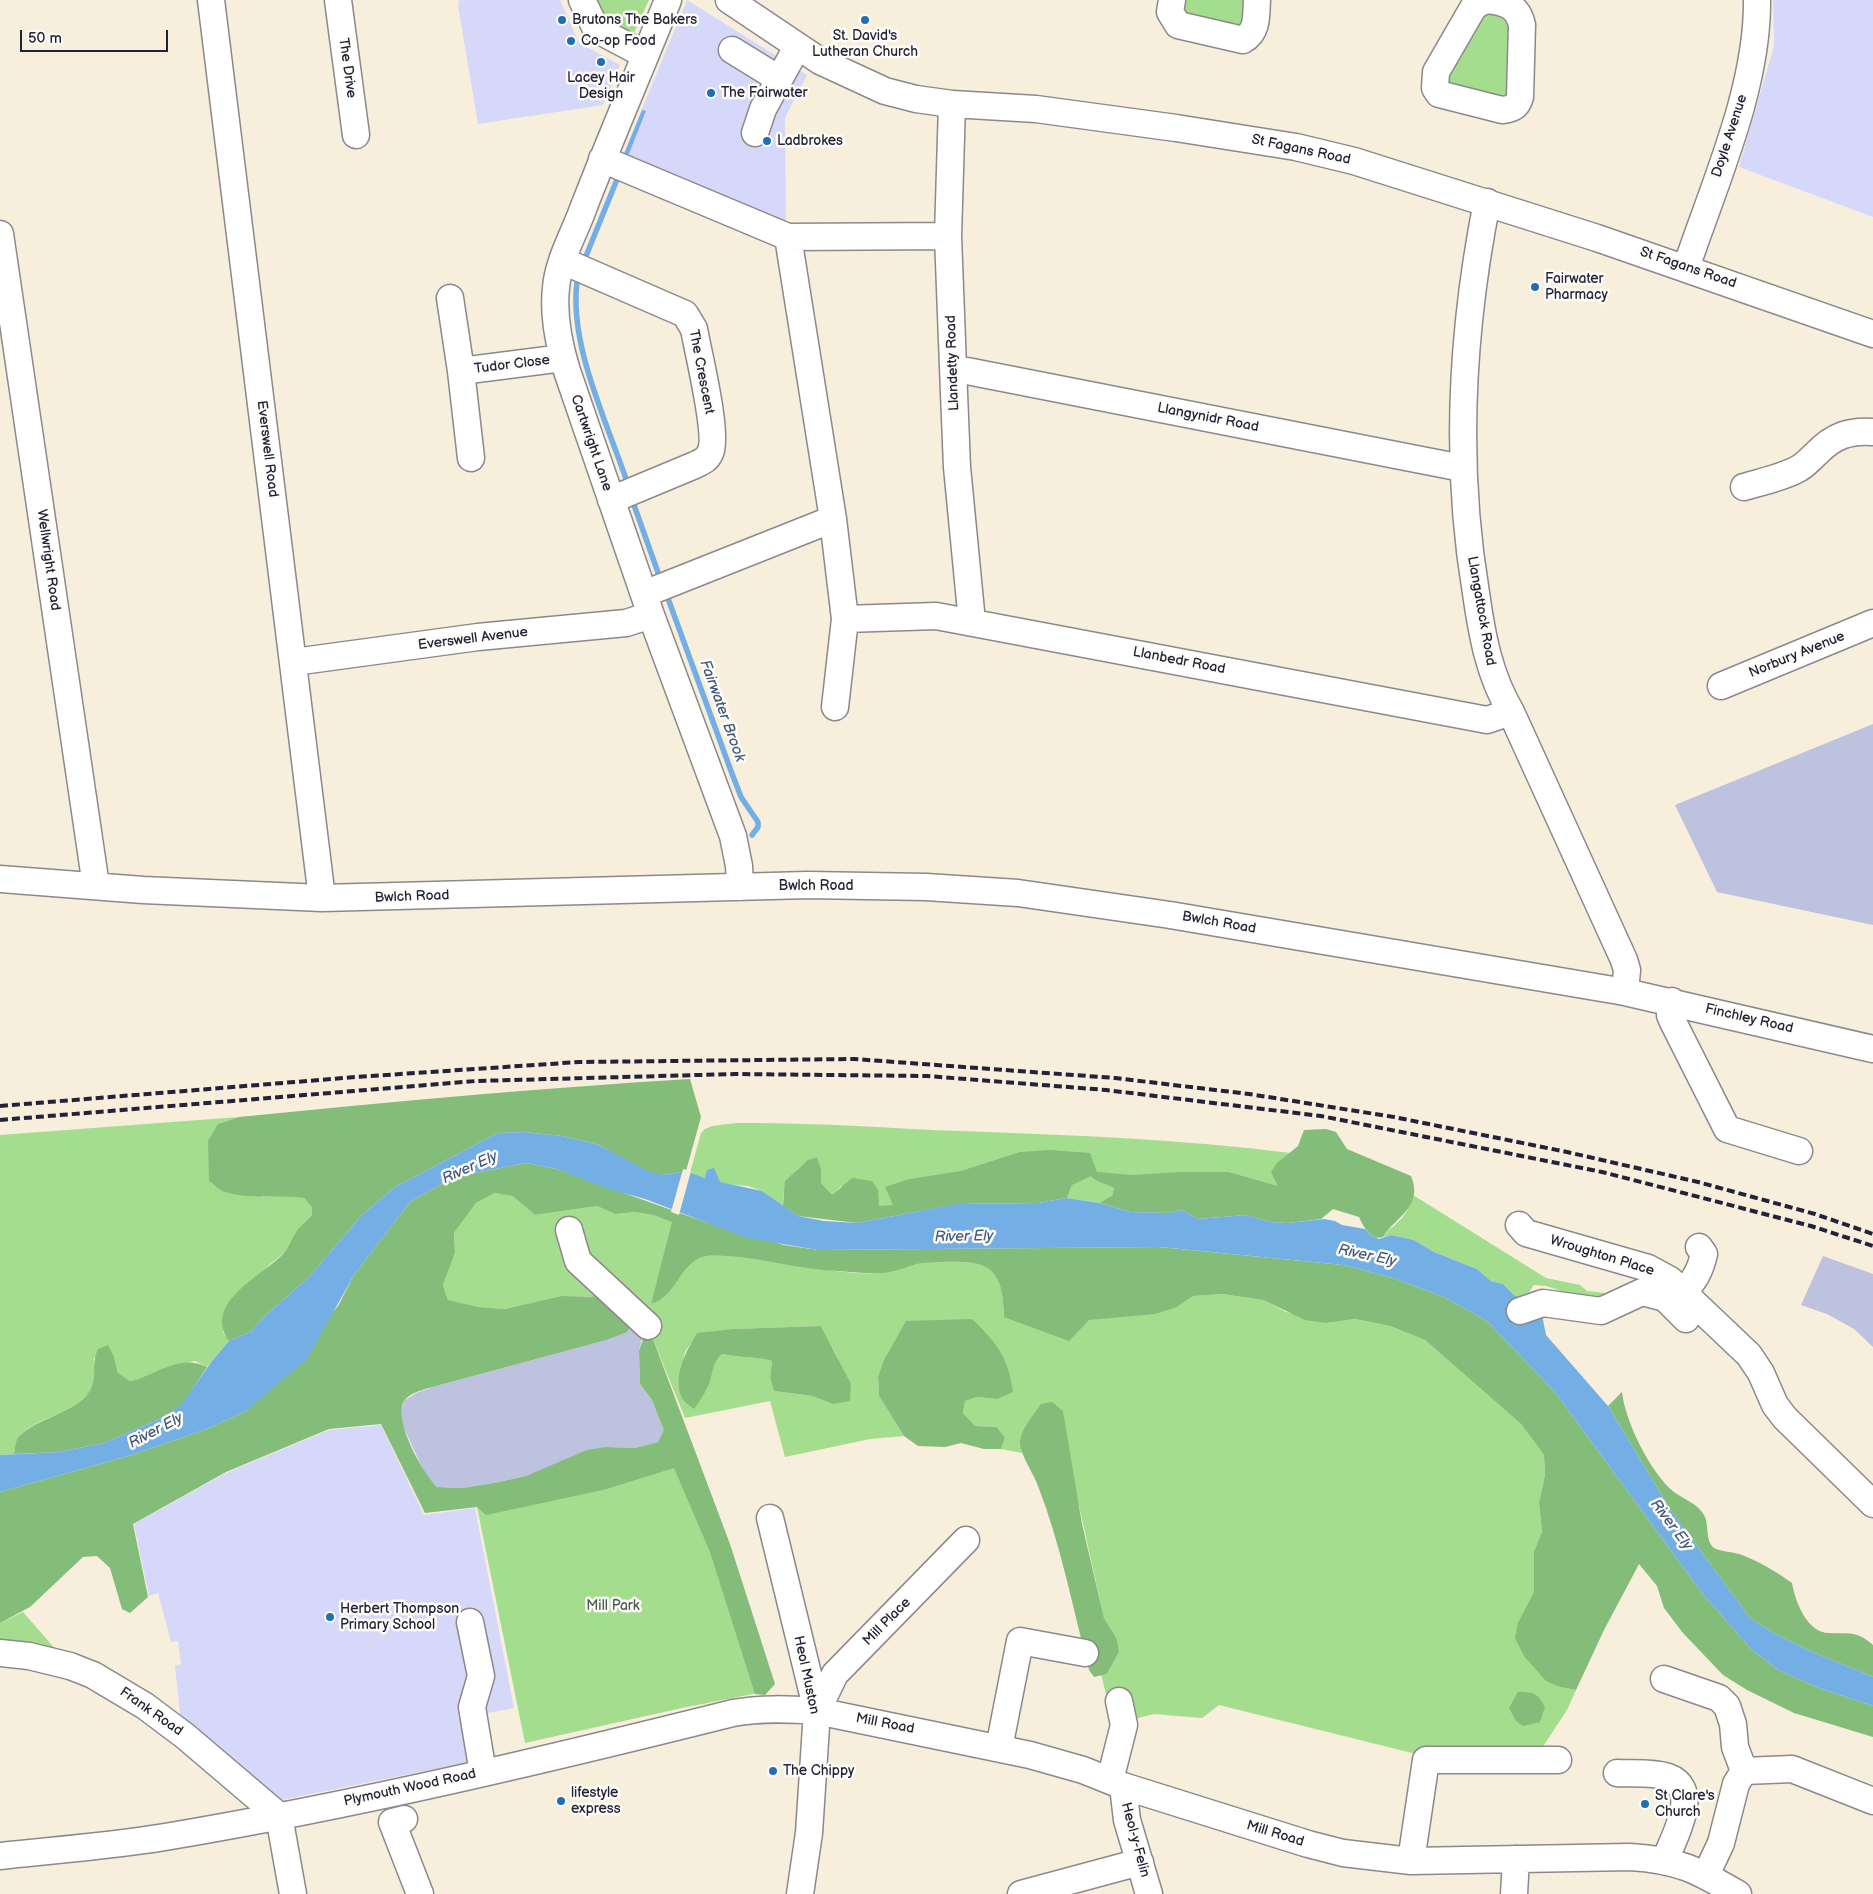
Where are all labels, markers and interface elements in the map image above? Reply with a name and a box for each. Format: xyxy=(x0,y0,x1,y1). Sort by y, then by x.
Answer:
place label: Brutons The Bakers xyxy=(572,12,697,28)
marker: Brutons The Bakers xyxy=(556,14,568,26)
marker: St. David's Lutheran Church xyxy=(859,14,871,26)
scale bar xyxy=(22,20,170,52)
place label: St. David's Lutheran Church xyxy=(812,28,918,60)
text: 50 m xyxy=(28,29,62,48)
place label: Co-op Food xyxy=(581,33,656,49)
marker: Co-op Food xyxy=(565,35,577,47)
street label: The Drive xyxy=(334,37,360,99)
marker: Lacey Hair Design xyxy=(595,56,607,68)
place label: Lacey Hair Design xyxy=(567,70,635,102)
place label: The Fairwater xyxy=(721,85,807,101)
marker: The Fairwater xyxy=(705,87,717,99)
street label: Doyle Avenue xyxy=(1709,92,1751,180)
street label: St Fagans Road xyxy=(1250,131,1352,169)
place label: Ladbrokes xyxy=(777,133,843,149)
marker: Ladbrokes xyxy=(761,135,773,147)
street label: St Fagans Road xyxy=(1638,244,1738,292)
place label: Fairwater Pharmacy xyxy=(1545,271,1608,304)
marker: Fairwater Pharmacy xyxy=(1529,281,1541,293)
street label: Llandetty Road xyxy=(943,315,963,411)
street label: The Crescent xyxy=(685,328,717,416)
street label: Tudor Close xyxy=(473,352,551,378)
street label: Cartwright Lane xyxy=(567,393,615,493)
street label: Everswell Road xyxy=(253,400,281,498)
street label: Llangynidr Road xyxy=(1156,400,1260,436)
street label: Wellwright Road xyxy=(33,508,63,612)
street label: Llangattock Road xyxy=(1463,555,1499,667)
street label: Everswell Avenue xyxy=(417,624,529,654)
street label: Norbury Avenue xyxy=(1747,628,1847,682)
street label: Llanbedr Road xyxy=(1131,644,1227,678)
water label: Fairwater Brook xyxy=(695,658,749,764)
street label: Bwlch Road xyxy=(779,878,853,894)
street label: Bwlch Road xyxy=(374,887,450,907)
street label: Bwlch Road xyxy=(1181,908,1257,938)
street label: Finchley Road xyxy=(1703,1001,1795,1037)
water label: River Ely xyxy=(439,1148,501,1188)
water label: River Ely xyxy=(934,1227,994,1247)
street label: Wroughton Place xyxy=(1548,1232,1656,1280)
water label: River Ely xyxy=(1336,1241,1398,1271)
water label: River Ely xyxy=(126,1409,186,1453)
water label: River Ely xyxy=(1646,1496,1696,1554)
street label: Mill Place xyxy=(860,1595,914,1649)
park label: Mill Park xyxy=(586,1598,640,1614)
place label: Herbert Thompson Primary School xyxy=(340,1601,459,1634)
marker: Herbert Thompson Primary School xyxy=(324,1611,336,1623)
street label: Heol Muston xyxy=(789,1634,823,1716)
street label: Frank Road xyxy=(116,1684,186,1740)
street label: Mill Road xyxy=(854,1710,916,1738)
place label: The Chippy xyxy=(783,1763,854,1779)
marker: The Chippy xyxy=(767,1765,779,1777)
street label: Plymouth Wood Road xyxy=(342,1766,478,1810)
place label: lifestyle express xyxy=(571,1785,621,1818)
place label: St Clare's Church xyxy=(1655,1788,1715,1820)
marker: lifestyle express xyxy=(555,1795,567,1807)
marker: St Clare's Church xyxy=(1639,1798,1651,1810)
street label: Heol-y-Felin xyxy=(1117,1801,1153,1879)
street label: Mill Road xyxy=(1244,1817,1306,1851)

